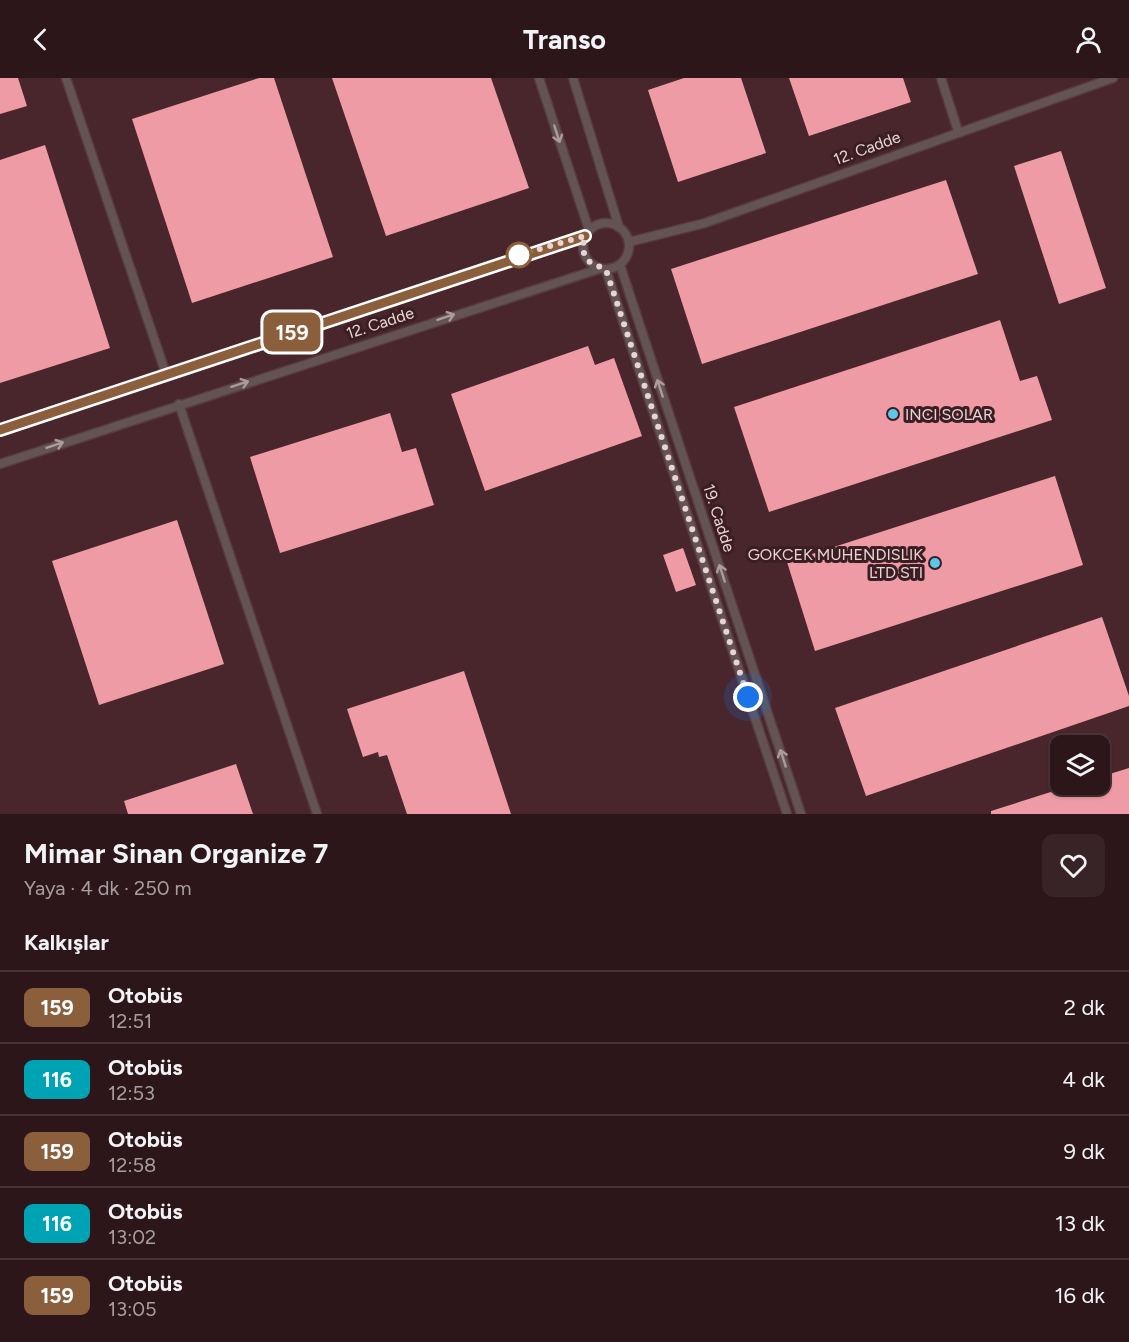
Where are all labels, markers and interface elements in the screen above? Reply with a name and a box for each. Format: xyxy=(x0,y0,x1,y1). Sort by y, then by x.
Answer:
icon: back xyxy=(24,23,57,56)
text: Transo xyxy=(523,23,606,56)
icon: person xyxy=(1072,23,1105,56)
one-way arrow xyxy=(553,124,564,143)
street label: 12. Cadde xyxy=(831,127,903,169)
unlabelled marker xyxy=(506,242,532,268)
street label: 12. Cadde xyxy=(344,303,416,343)
one-way arrow xyxy=(436,311,455,322)
line badge: 159 xyxy=(258,312,326,352)
text: 159 xyxy=(275,320,309,345)
one-way arrow xyxy=(230,377,249,388)
one-way arrow xyxy=(654,379,665,398)
place label: INCI SOLAR xyxy=(905,405,993,424)
marker: INCI SOLAR xyxy=(886,407,900,421)
one-way arrow xyxy=(45,439,64,450)
street label: 19. Cadde xyxy=(699,482,739,555)
place label: GOKCEK MUHENDISLIK LTD STI xyxy=(748,545,923,582)
marker: GOKCEK MUHENDISLIK LTD STI xyxy=(928,556,942,570)
one-way arrow xyxy=(715,564,726,583)
your location xyxy=(733,682,763,712)
map controls xyxy=(1050,735,1110,795)
button: layers xyxy=(1050,735,1110,795)
one-way arrow xyxy=(776,749,787,768)
button: heart xyxy=(1042,834,1105,897)
text: Mimar Sinan Organize 7 xyxy=(24,836,328,870)
text: Yaya · 4 dk · 250 m xyxy=(24,876,192,900)
text: Kalkışlar xyxy=(24,929,109,956)
text: Otobüs xyxy=(108,982,183,1009)
text: 2 dk xyxy=(1064,994,1105,1021)
text: 159 xyxy=(40,995,74,1020)
text: 12:51 xyxy=(108,1009,152,1033)
text: Otobüs xyxy=(108,1054,183,1081)
text: 4 dk xyxy=(1062,1066,1105,1093)
text: 116 xyxy=(42,1067,72,1092)
text: 12:53 xyxy=(108,1081,155,1105)
text: Otobüs xyxy=(108,1126,183,1153)
text: 9 dk xyxy=(1064,1138,1105,1165)
text: 159 xyxy=(40,1139,74,1164)
text: 12:58 xyxy=(108,1153,156,1177)
text: Otobüs xyxy=(108,1198,183,1225)
text: 13 dk xyxy=(1055,1210,1105,1237)
text: 116 xyxy=(42,1211,72,1236)
text: 13:02 xyxy=(108,1225,156,1249)
text: Otobüs xyxy=(108,1270,183,1297)
text: 16 dk xyxy=(1054,1282,1105,1309)
text: 159 xyxy=(40,1283,74,1308)
text: 13:05 xyxy=(108,1297,157,1321)

